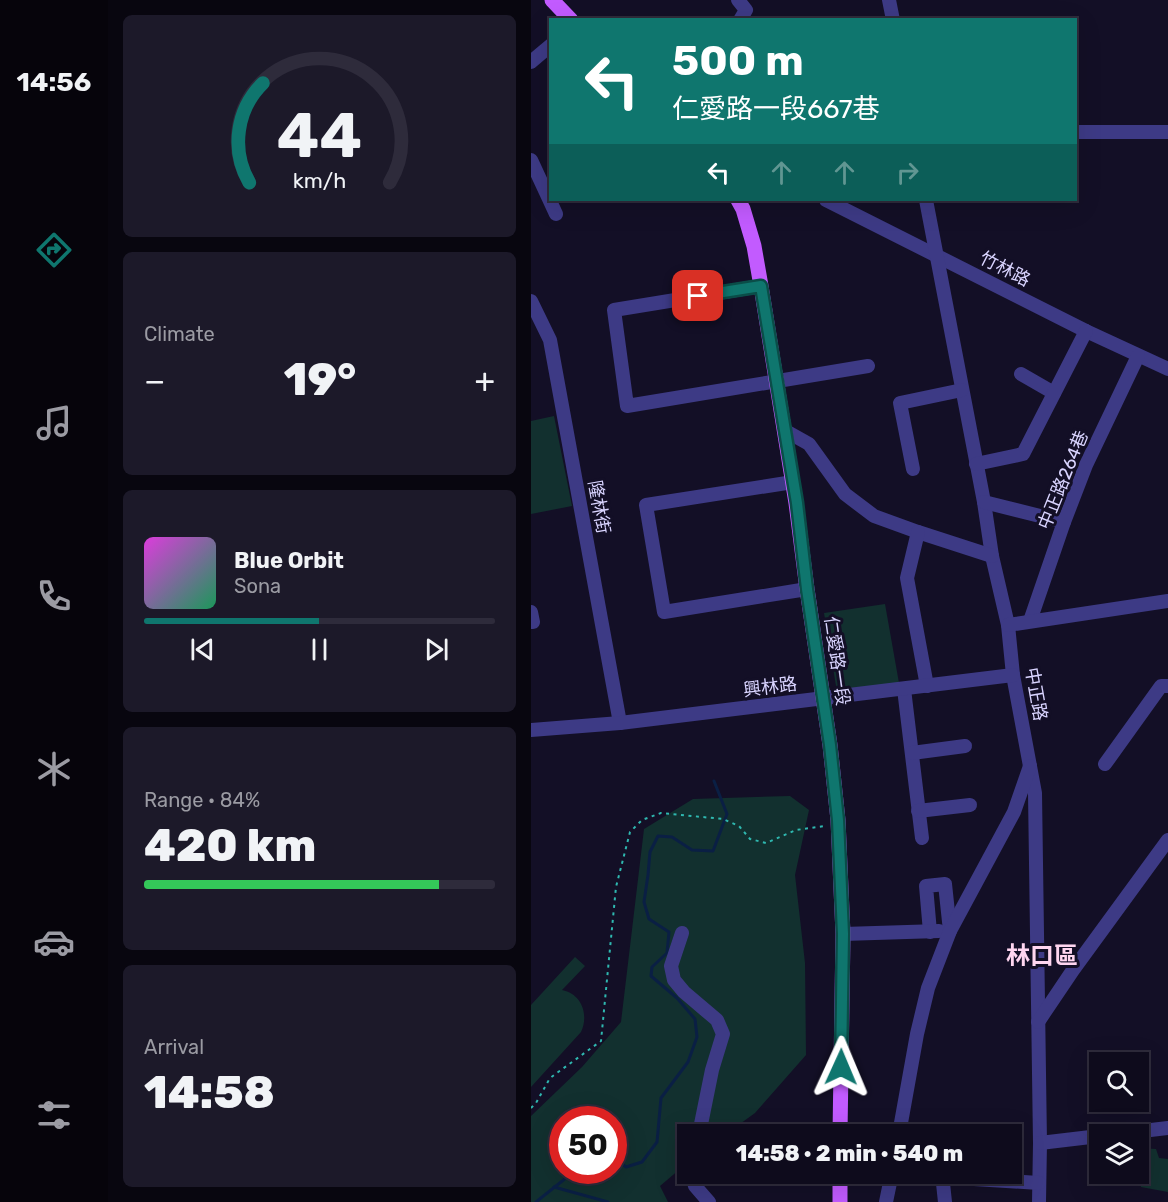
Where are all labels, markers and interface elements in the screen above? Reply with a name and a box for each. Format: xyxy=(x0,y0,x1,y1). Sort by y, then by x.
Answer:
text: 500 m xyxy=(672,36,804,86)
icon: left xyxy=(573,42,651,120)
text: 14:56 xyxy=(17,66,91,98)
text: 仁愛路一段667巷 xyxy=(672,93,880,125)
text: 44 xyxy=(277,99,362,173)
icon: left xyxy=(702,156,735,189)
icon: ahead xyxy=(765,156,798,189)
icon: ahead xyxy=(828,156,861,189)
icon: right xyxy=(891,156,924,189)
text: km/h xyxy=(293,169,346,194)
icon: directions xyxy=(33,229,75,271)
street label: 竹林路 xyxy=(976,247,1034,291)
pin xyxy=(672,270,723,321)
icon: arrive xyxy=(681,279,714,312)
text: Climate xyxy=(144,322,215,346)
text: 19° xyxy=(284,353,356,406)
text: − xyxy=(144,361,165,400)
text: + xyxy=(474,361,495,400)
icon: music xyxy=(33,402,75,444)
street label: 中正路264巷 xyxy=(1033,427,1093,533)
street label: 隆林街 xyxy=(583,479,615,535)
text: Blue Orbit xyxy=(234,547,344,574)
text: Sona xyxy=(234,574,281,598)
icon: phone xyxy=(33,575,75,617)
street label: 仁愛路一段 xyxy=(820,615,854,707)
icon: previous xyxy=(186,633,219,666)
icon: pause xyxy=(303,633,336,666)
icon: next xyxy=(420,633,453,666)
street label: 中正路 xyxy=(1020,666,1052,722)
street label: 興林路 xyxy=(742,673,798,701)
icon: climate xyxy=(33,748,75,790)
text: Range · 84% xyxy=(144,788,260,812)
text: 420 km xyxy=(144,819,316,872)
icon: car xyxy=(33,921,75,963)
district label: 林口區 xyxy=(1006,942,1078,970)
text: Arrival xyxy=(144,1035,204,1059)
position arrow xyxy=(809,1035,873,1099)
map controls xyxy=(1089,1052,1149,1184)
button: search xyxy=(1089,1052,1149,1112)
text: 14:58 xyxy=(144,1066,275,1119)
icon: filters xyxy=(33,1094,75,1136)
speed limit sign: 50 xyxy=(549,1106,627,1184)
button: layers xyxy=(1089,1124,1149,1184)
text: 14:58 · 2 min · 540 m xyxy=(736,1140,963,1167)

